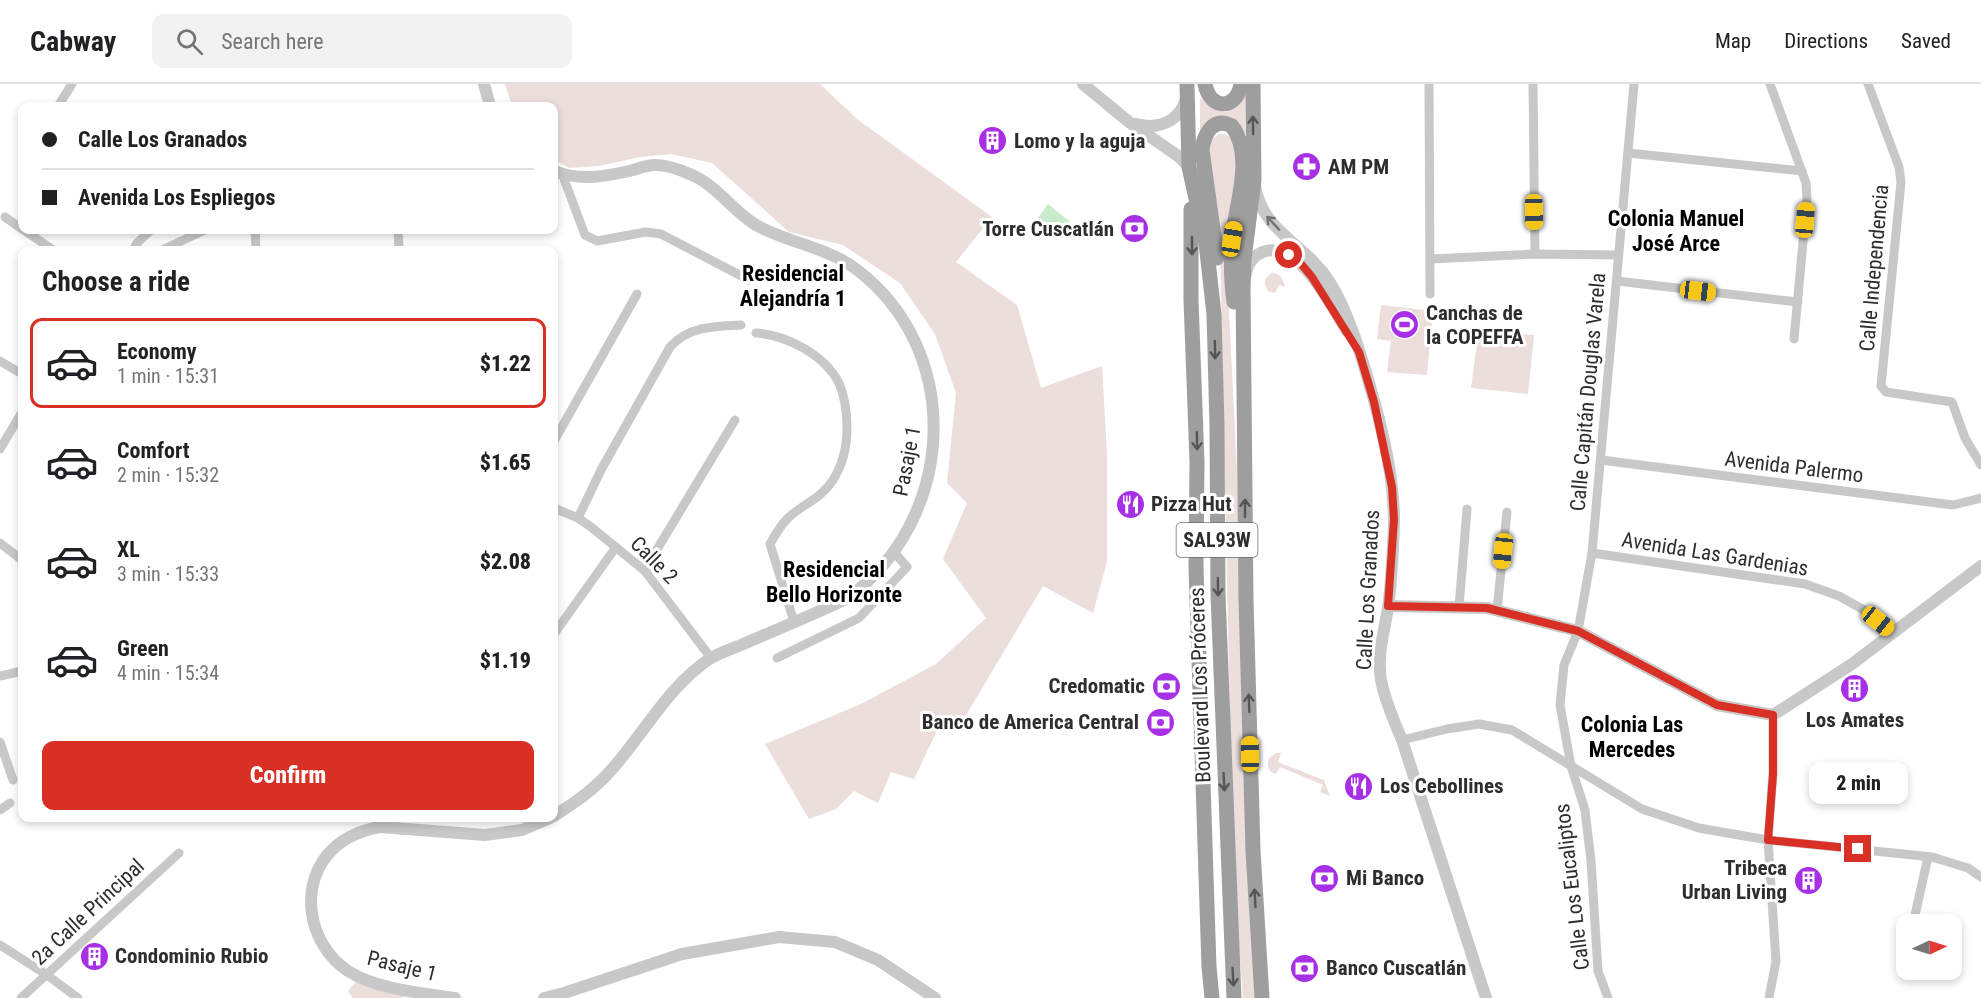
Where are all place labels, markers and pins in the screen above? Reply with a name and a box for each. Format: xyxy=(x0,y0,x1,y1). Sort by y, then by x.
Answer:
building icon: Lomo y la aguja xyxy=(977,125,1009,157)
place label: Lomo y la aguja xyxy=(1014,129,1146,153)
pharmacy icon: AM PM xyxy=(1291,151,1323,183)
place label: AM PM xyxy=(1328,155,1389,179)
bank icon: Torre Cuscatlán xyxy=(1119,213,1151,245)
place label: Torre Cuscatlán xyxy=(982,217,1114,241)
place label: Canchas de la COPEFFA xyxy=(1426,301,1524,349)
sports icon: Canchas de la COPEFFA xyxy=(1389,309,1421,341)
restaurant icon: Pizza Hut xyxy=(1114,488,1146,520)
place label: Pizza Hut xyxy=(1151,492,1232,516)
bank icon: Credomatic xyxy=(1150,670,1182,702)
building icon: Los Amates xyxy=(1839,673,1871,705)
place label: Credomatic xyxy=(1049,674,1145,698)
bank icon: Banco de America Central xyxy=(1144,706,1176,738)
place label: Los Amates xyxy=(1806,708,1904,732)
place label: Banco de America Central xyxy=(922,710,1139,734)
restaurant icon: Los Cebollines xyxy=(1343,770,1375,802)
place label: Los Cebollines xyxy=(1380,774,1504,798)
place label: Tribeca Urban Living xyxy=(1682,856,1787,904)
bank icon: Mi Banco xyxy=(1309,862,1341,894)
building icon: Tribeca Urban Living xyxy=(1792,864,1824,896)
place label: Mi Banco xyxy=(1346,866,1424,890)
building icon: Condominio Rubio xyxy=(78,940,110,972)
place label: Condominio Rubio xyxy=(115,944,268,968)
bank icon: Banco Cuscatlán xyxy=(1289,952,1321,984)
place label: Banco Cuscatlán xyxy=(1326,956,1466,980)

